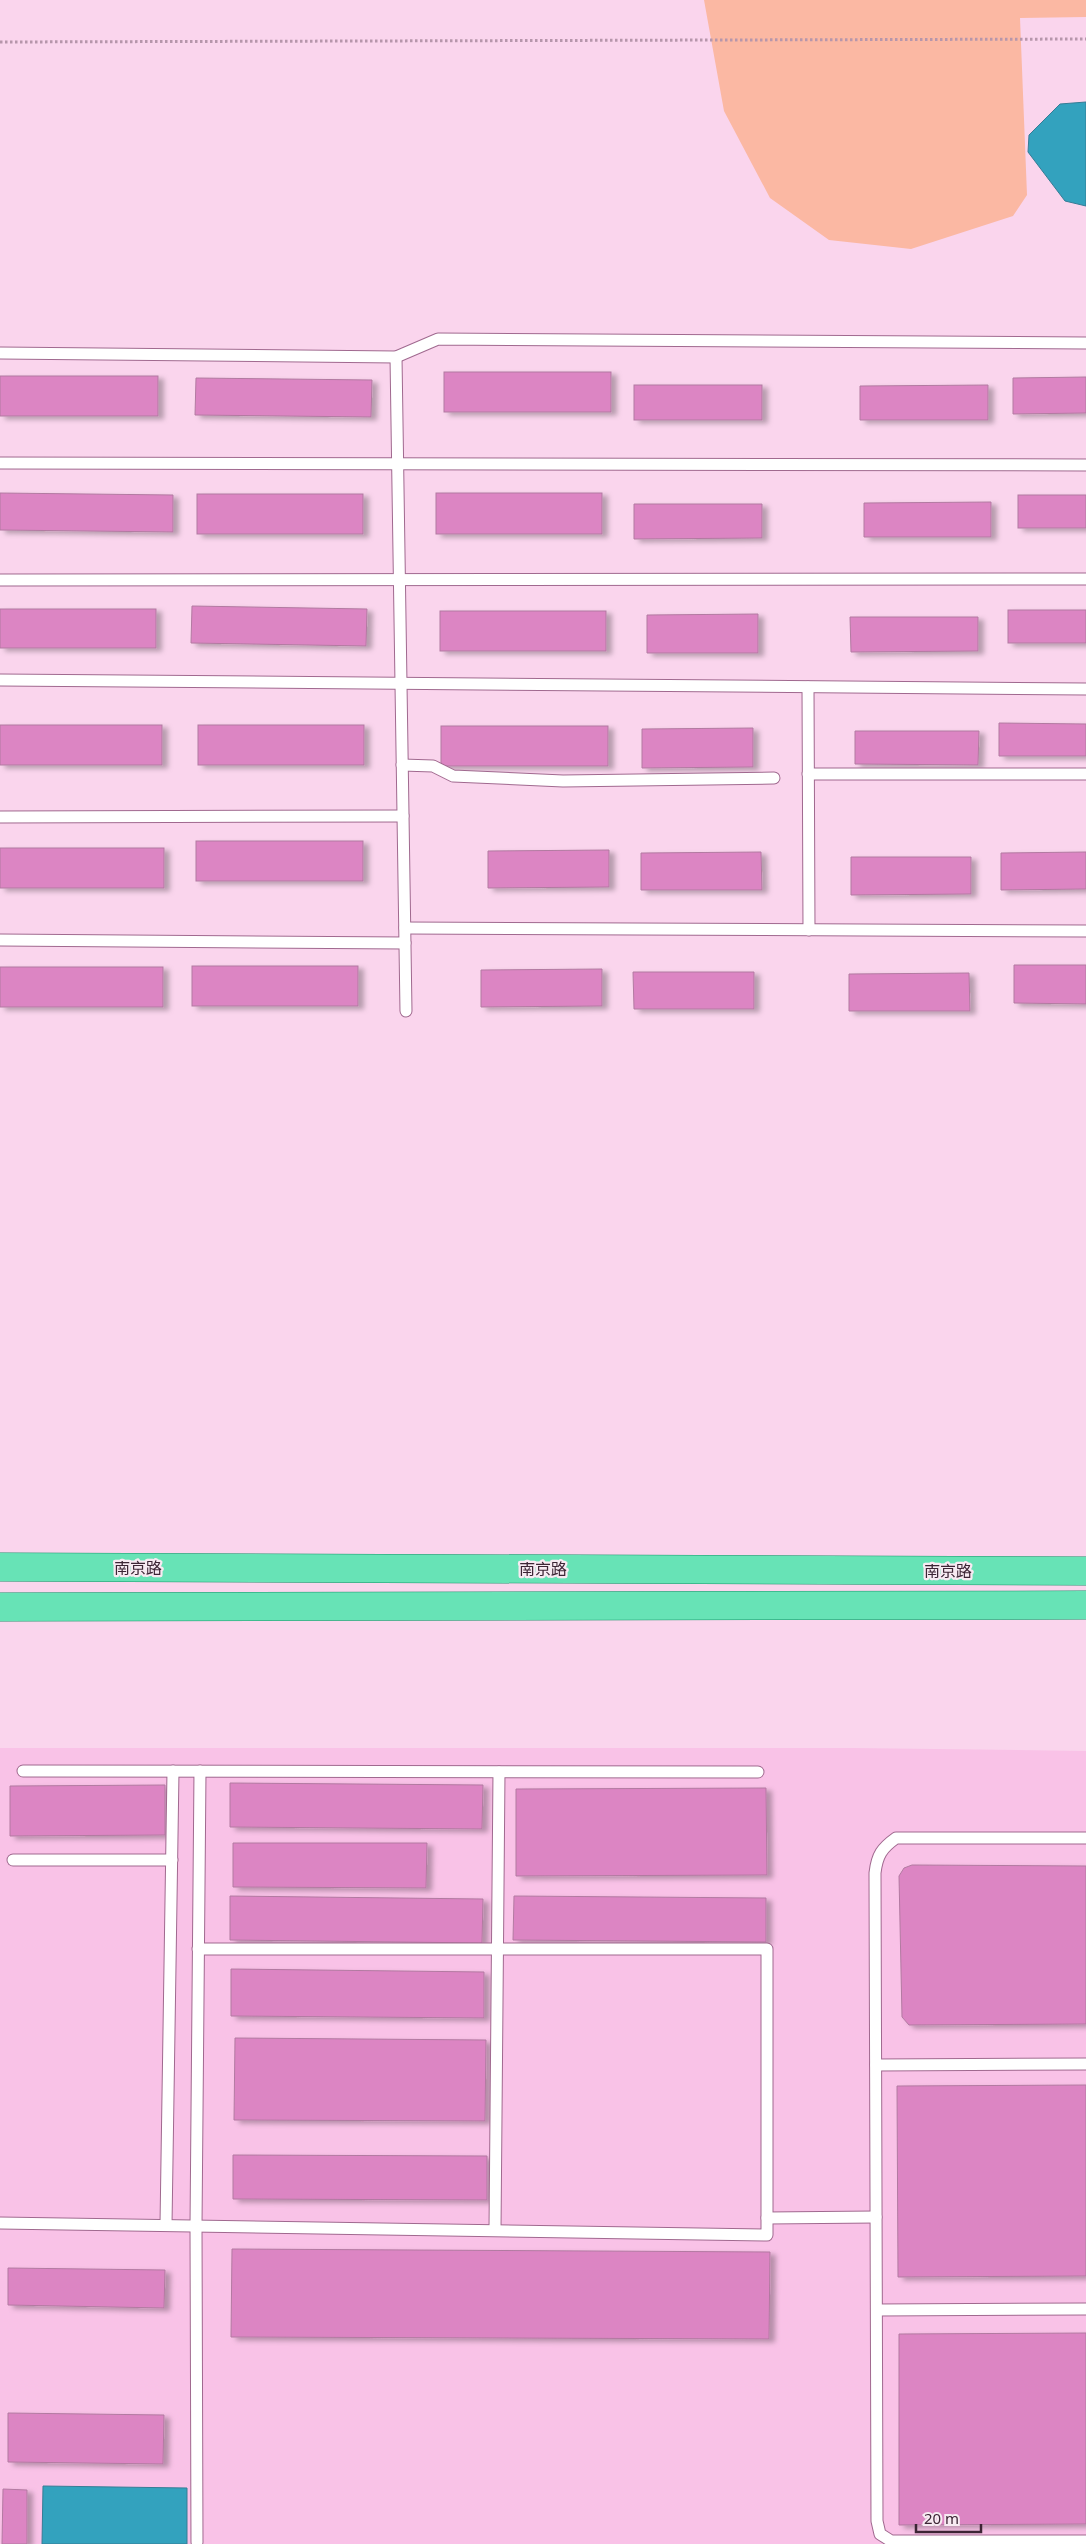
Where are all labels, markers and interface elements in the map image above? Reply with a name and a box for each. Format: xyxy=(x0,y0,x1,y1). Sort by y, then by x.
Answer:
street label: 南京路 xyxy=(114,1557,162,1579)
street label: 南京路 xyxy=(519,1558,567,1580)
street label: 南京路 xyxy=(924,1560,972,1582)
scale bar xyxy=(916,2502,981,2534)
text: 20 m xyxy=(924,2508,959,2528)

